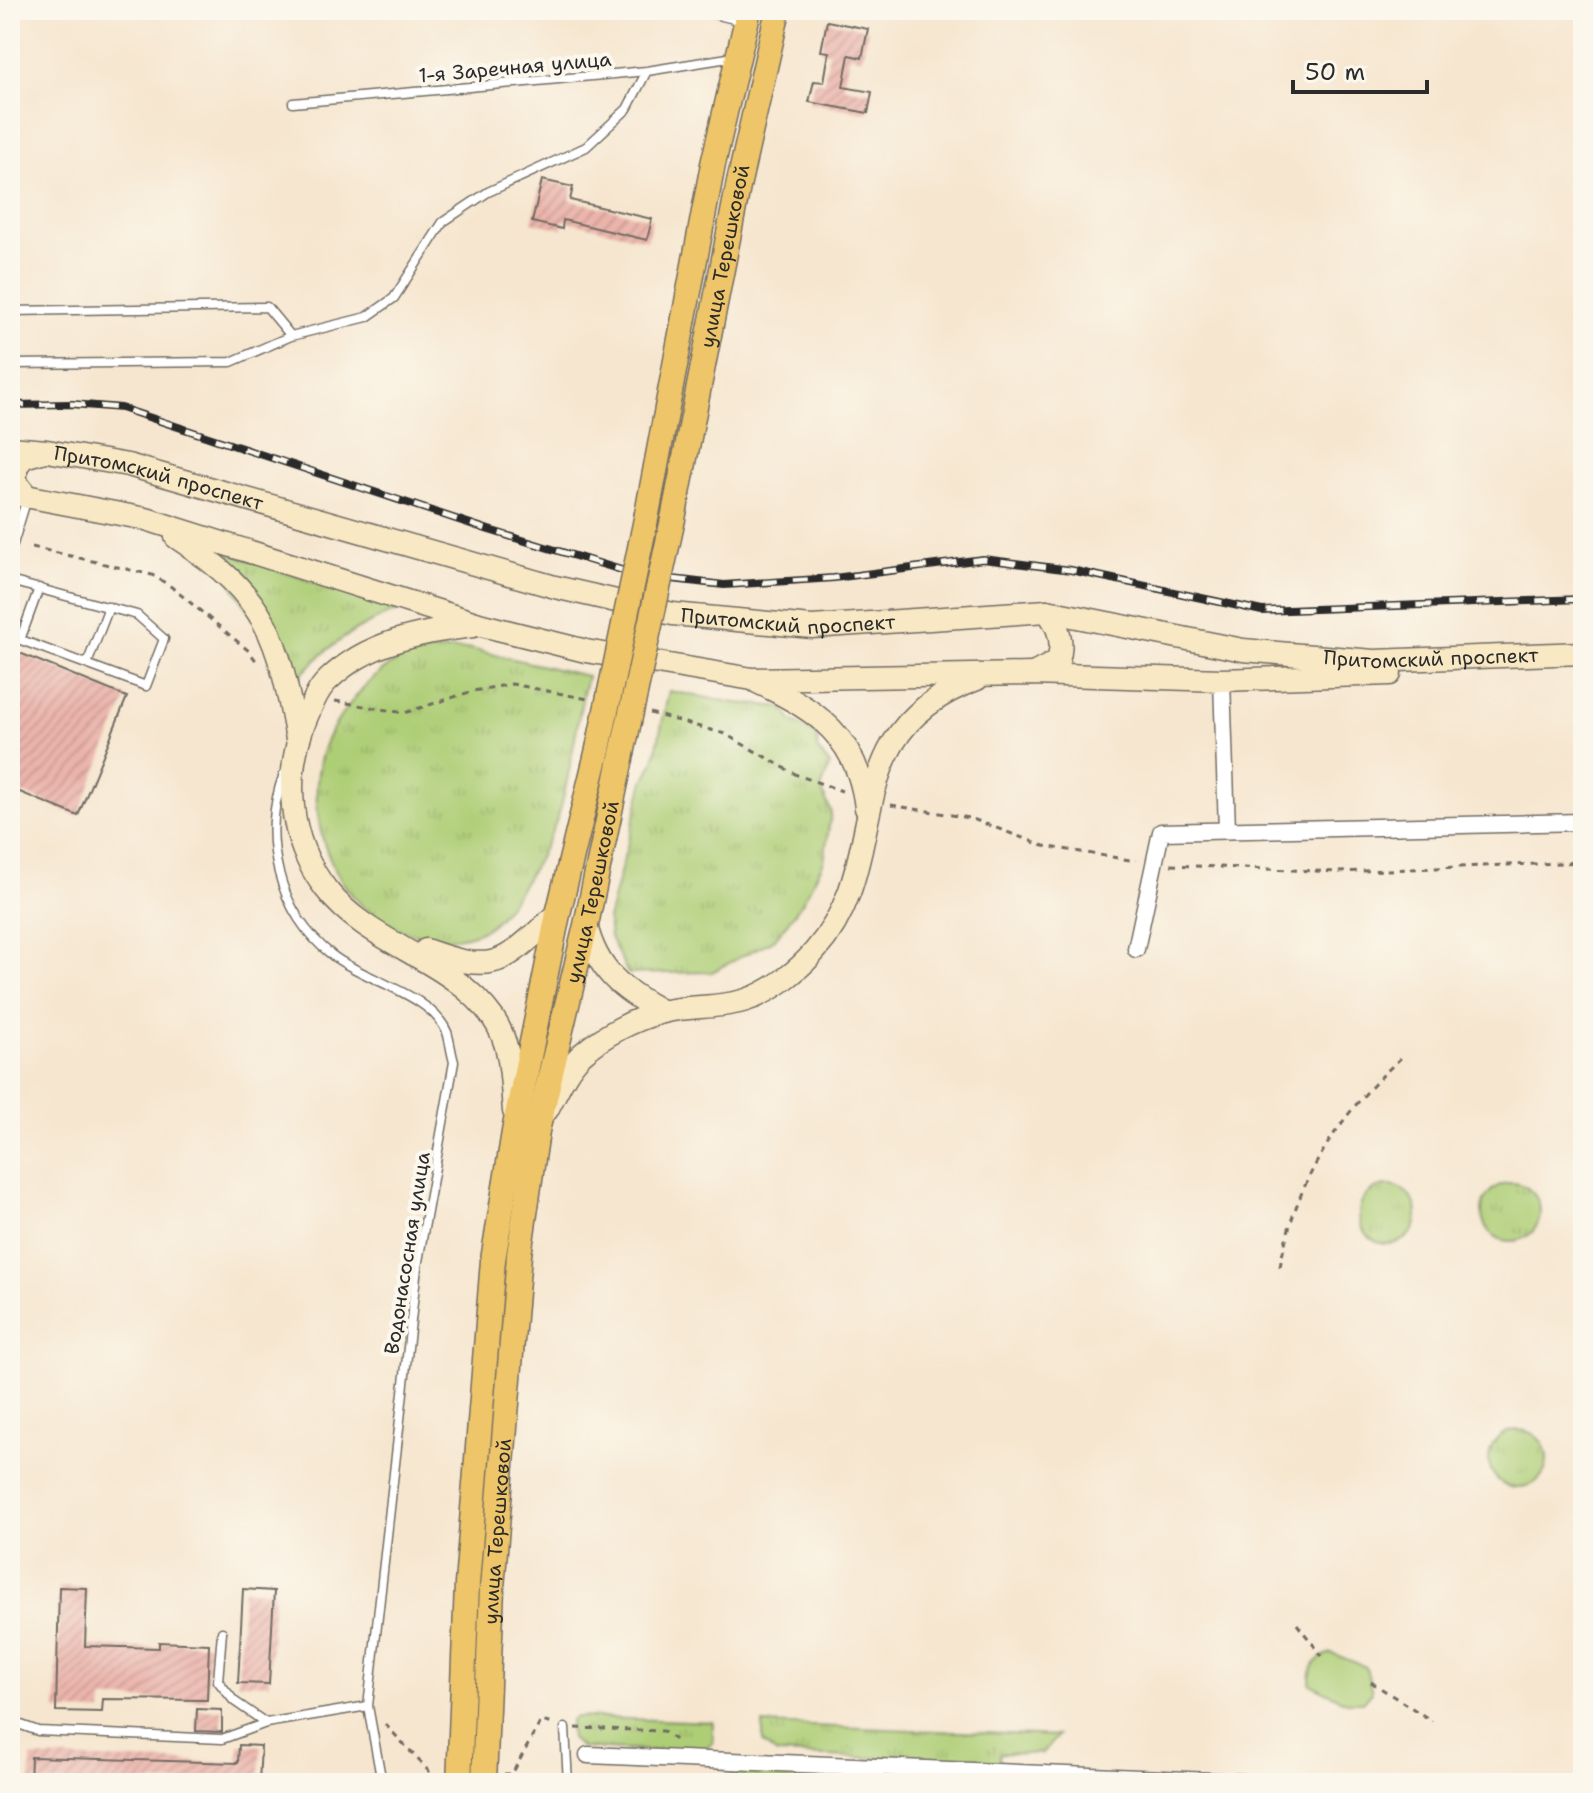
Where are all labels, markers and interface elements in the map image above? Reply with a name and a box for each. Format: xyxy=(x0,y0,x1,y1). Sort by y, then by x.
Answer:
scale bar xyxy=(1293,44,1427,94)
street label: 1-я Заречная улица xyxy=(418,46,613,88)
text: 50 m xyxy=(1305,56,1365,88)
street label: улица Терешковой xyxy=(694,162,756,350)
street label: Притомский проспект xyxy=(52,439,267,516)
street label: Притомский проспект xyxy=(680,602,897,640)
street label: Притомский проспект xyxy=(1323,642,1540,674)
street label: улица Терешковой xyxy=(560,798,625,986)
street label: Водонасосная улица xyxy=(378,1149,436,1356)
street label: улица Терешковой xyxy=(478,1437,517,1625)

